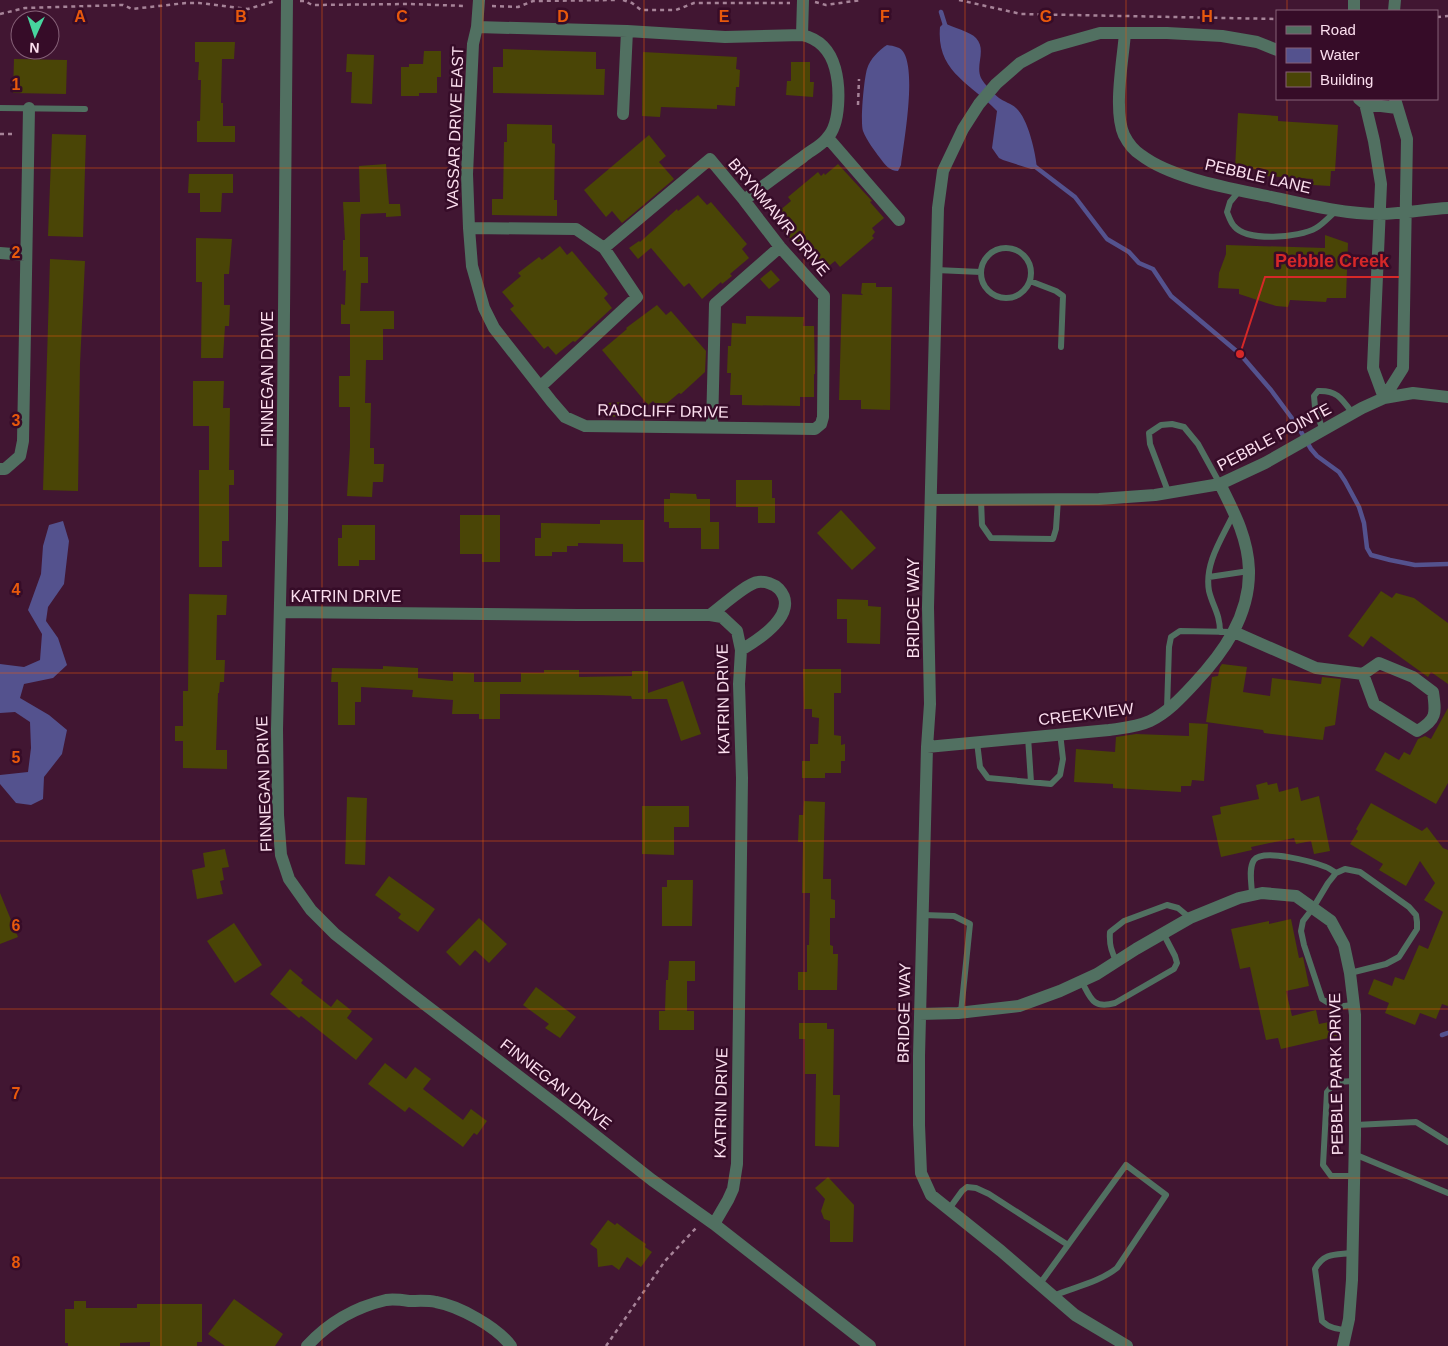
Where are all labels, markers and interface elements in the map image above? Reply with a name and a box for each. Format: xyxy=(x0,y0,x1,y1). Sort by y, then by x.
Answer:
text: A xyxy=(74,8,86,25)
text: B xyxy=(235,8,247,25)
text: C xyxy=(396,8,408,25)
text: D xyxy=(557,8,569,25)
text: E xyxy=(719,8,730,25)
text: F xyxy=(880,8,890,25)
text: G xyxy=(1040,8,1052,25)
text: H xyxy=(1201,8,1213,25)
north arrow xyxy=(10,10,60,60)
legend xyxy=(1276,10,1438,100)
text: Road xyxy=(1320,21,1356,38)
text: N xyxy=(29,40,40,56)
street label: VASSAR DRIVE EAST xyxy=(444,46,466,210)
text: Water xyxy=(1320,46,1359,63)
text: Building xyxy=(1320,71,1373,88)
text: 1 xyxy=(12,76,21,93)
street label: BRYNMAWR DRIVE xyxy=(725,155,833,279)
street label: PEBBLE LANE xyxy=(1203,156,1313,196)
text: 2 xyxy=(12,244,21,261)
callout: Pebble Creek xyxy=(1265,244,1399,277)
text: Pebble Creek xyxy=(1275,251,1390,271)
street label: FINNEGAN DRIVE xyxy=(259,311,276,447)
street label: PEBBLE POINTE xyxy=(1214,400,1334,474)
street label: RADCLIFF DRIVE xyxy=(597,401,729,421)
text: 3 xyxy=(12,412,21,429)
street label: BRIDGE WAY xyxy=(905,557,922,658)
text: 4 xyxy=(12,581,21,598)
street label: KATRIN DRIVE xyxy=(291,588,401,605)
street label: KATRIN DRIVE xyxy=(714,643,732,755)
street label: CREEKVIEW xyxy=(1037,700,1136,728)
street label: FINNEGAN DRIVE xyxy=(253,716,275,852)
text: 5 xyxy=(12,749,21,766)
text: 6 xyxy=(12,917,21,934)
street label: BRIDGE WAY xyxy=(895,962,913,1063)
street label: PEBBLE PARK DRIVE xyxy=(1326,993,1346,1155)
street label: FINNEGAN DRIVE xyxy=(497,1035,615,1133)
street label: KATRIN DRIVE xyxy=(712,1047,730,1159)
text: 7 xyxy=(12,1085,21,1102)
text: 8 xyxy=(12,1254,21,1271)

